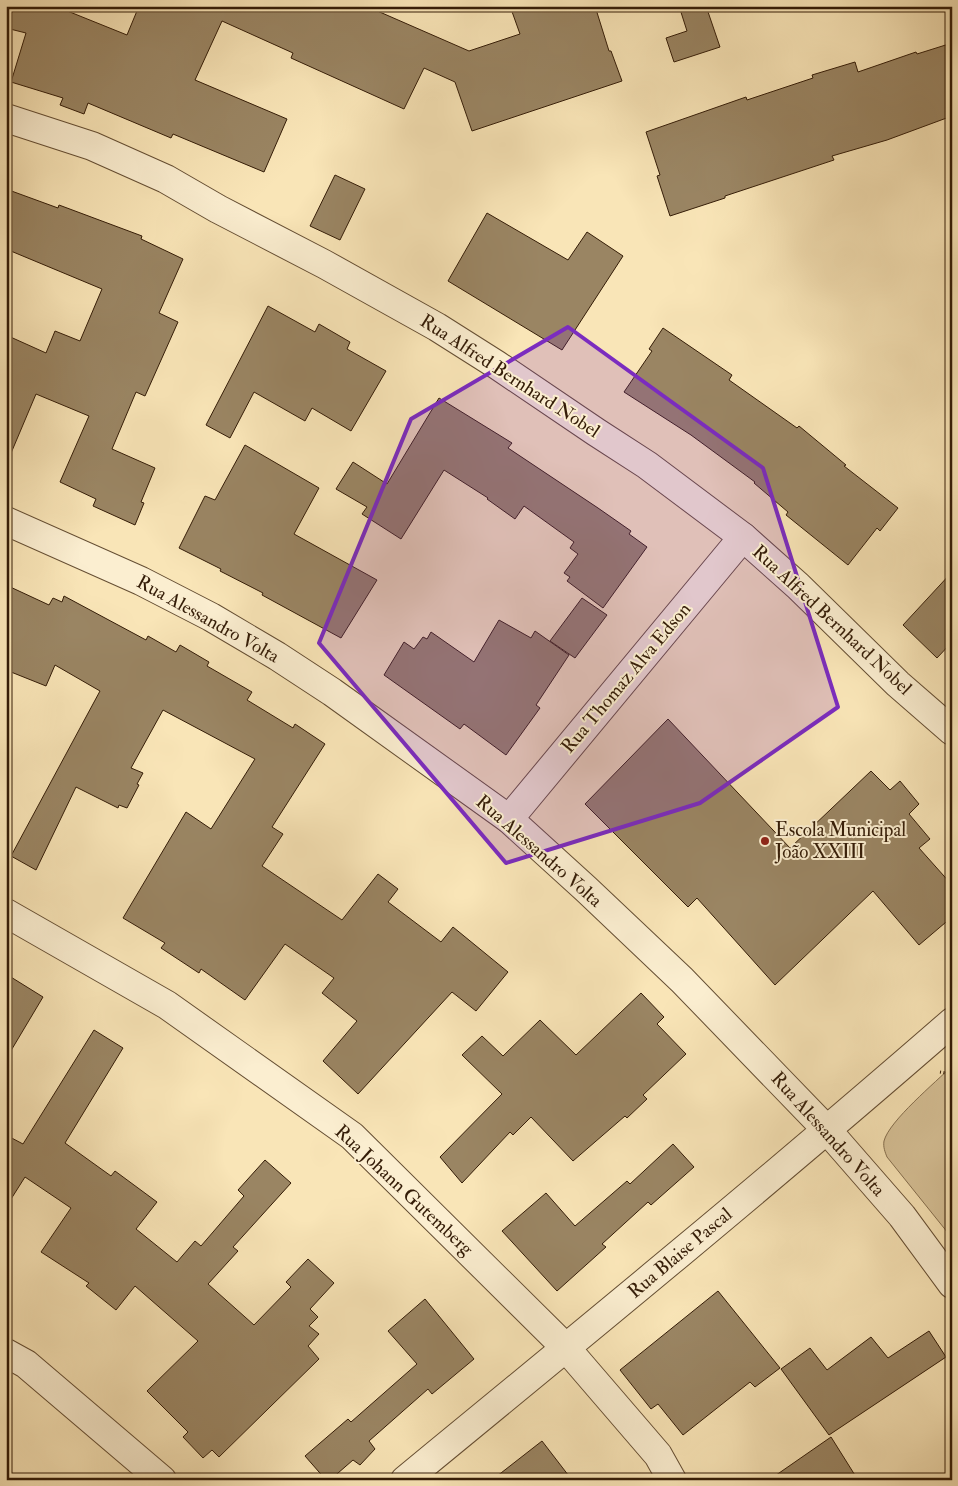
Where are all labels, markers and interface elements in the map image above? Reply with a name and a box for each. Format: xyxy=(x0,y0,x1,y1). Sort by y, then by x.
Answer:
street label: Rua Alfred Bernhard Nobel xyxy=(416,309,605,443)
street label: Rua Alfred Bernhard Nobel xyxy=(747,540,917,700)
street label: Rua Alessandro Volta xyxy=(132,570,284,668)
street label: Rua Thomaz Alva Edson xyxy=(556,598,696,758)
street label: Rua Alessandro Volta xyxy=(471,790,607,913)
place label: Escola Municipal João XXIII xyxy=(774,818,906,864)
marker: Escola Municipal João XXIII xyxy=(759,835,771,847)
street label: Rua Alessandro Volta xyxy=(766,1067,890,1201)
street label: Rua Johann Gutemberg xyxy=(330,1120,479,1261)
street label: Rua Blaise Pascal xyxy=(623,1202,737,1304)

